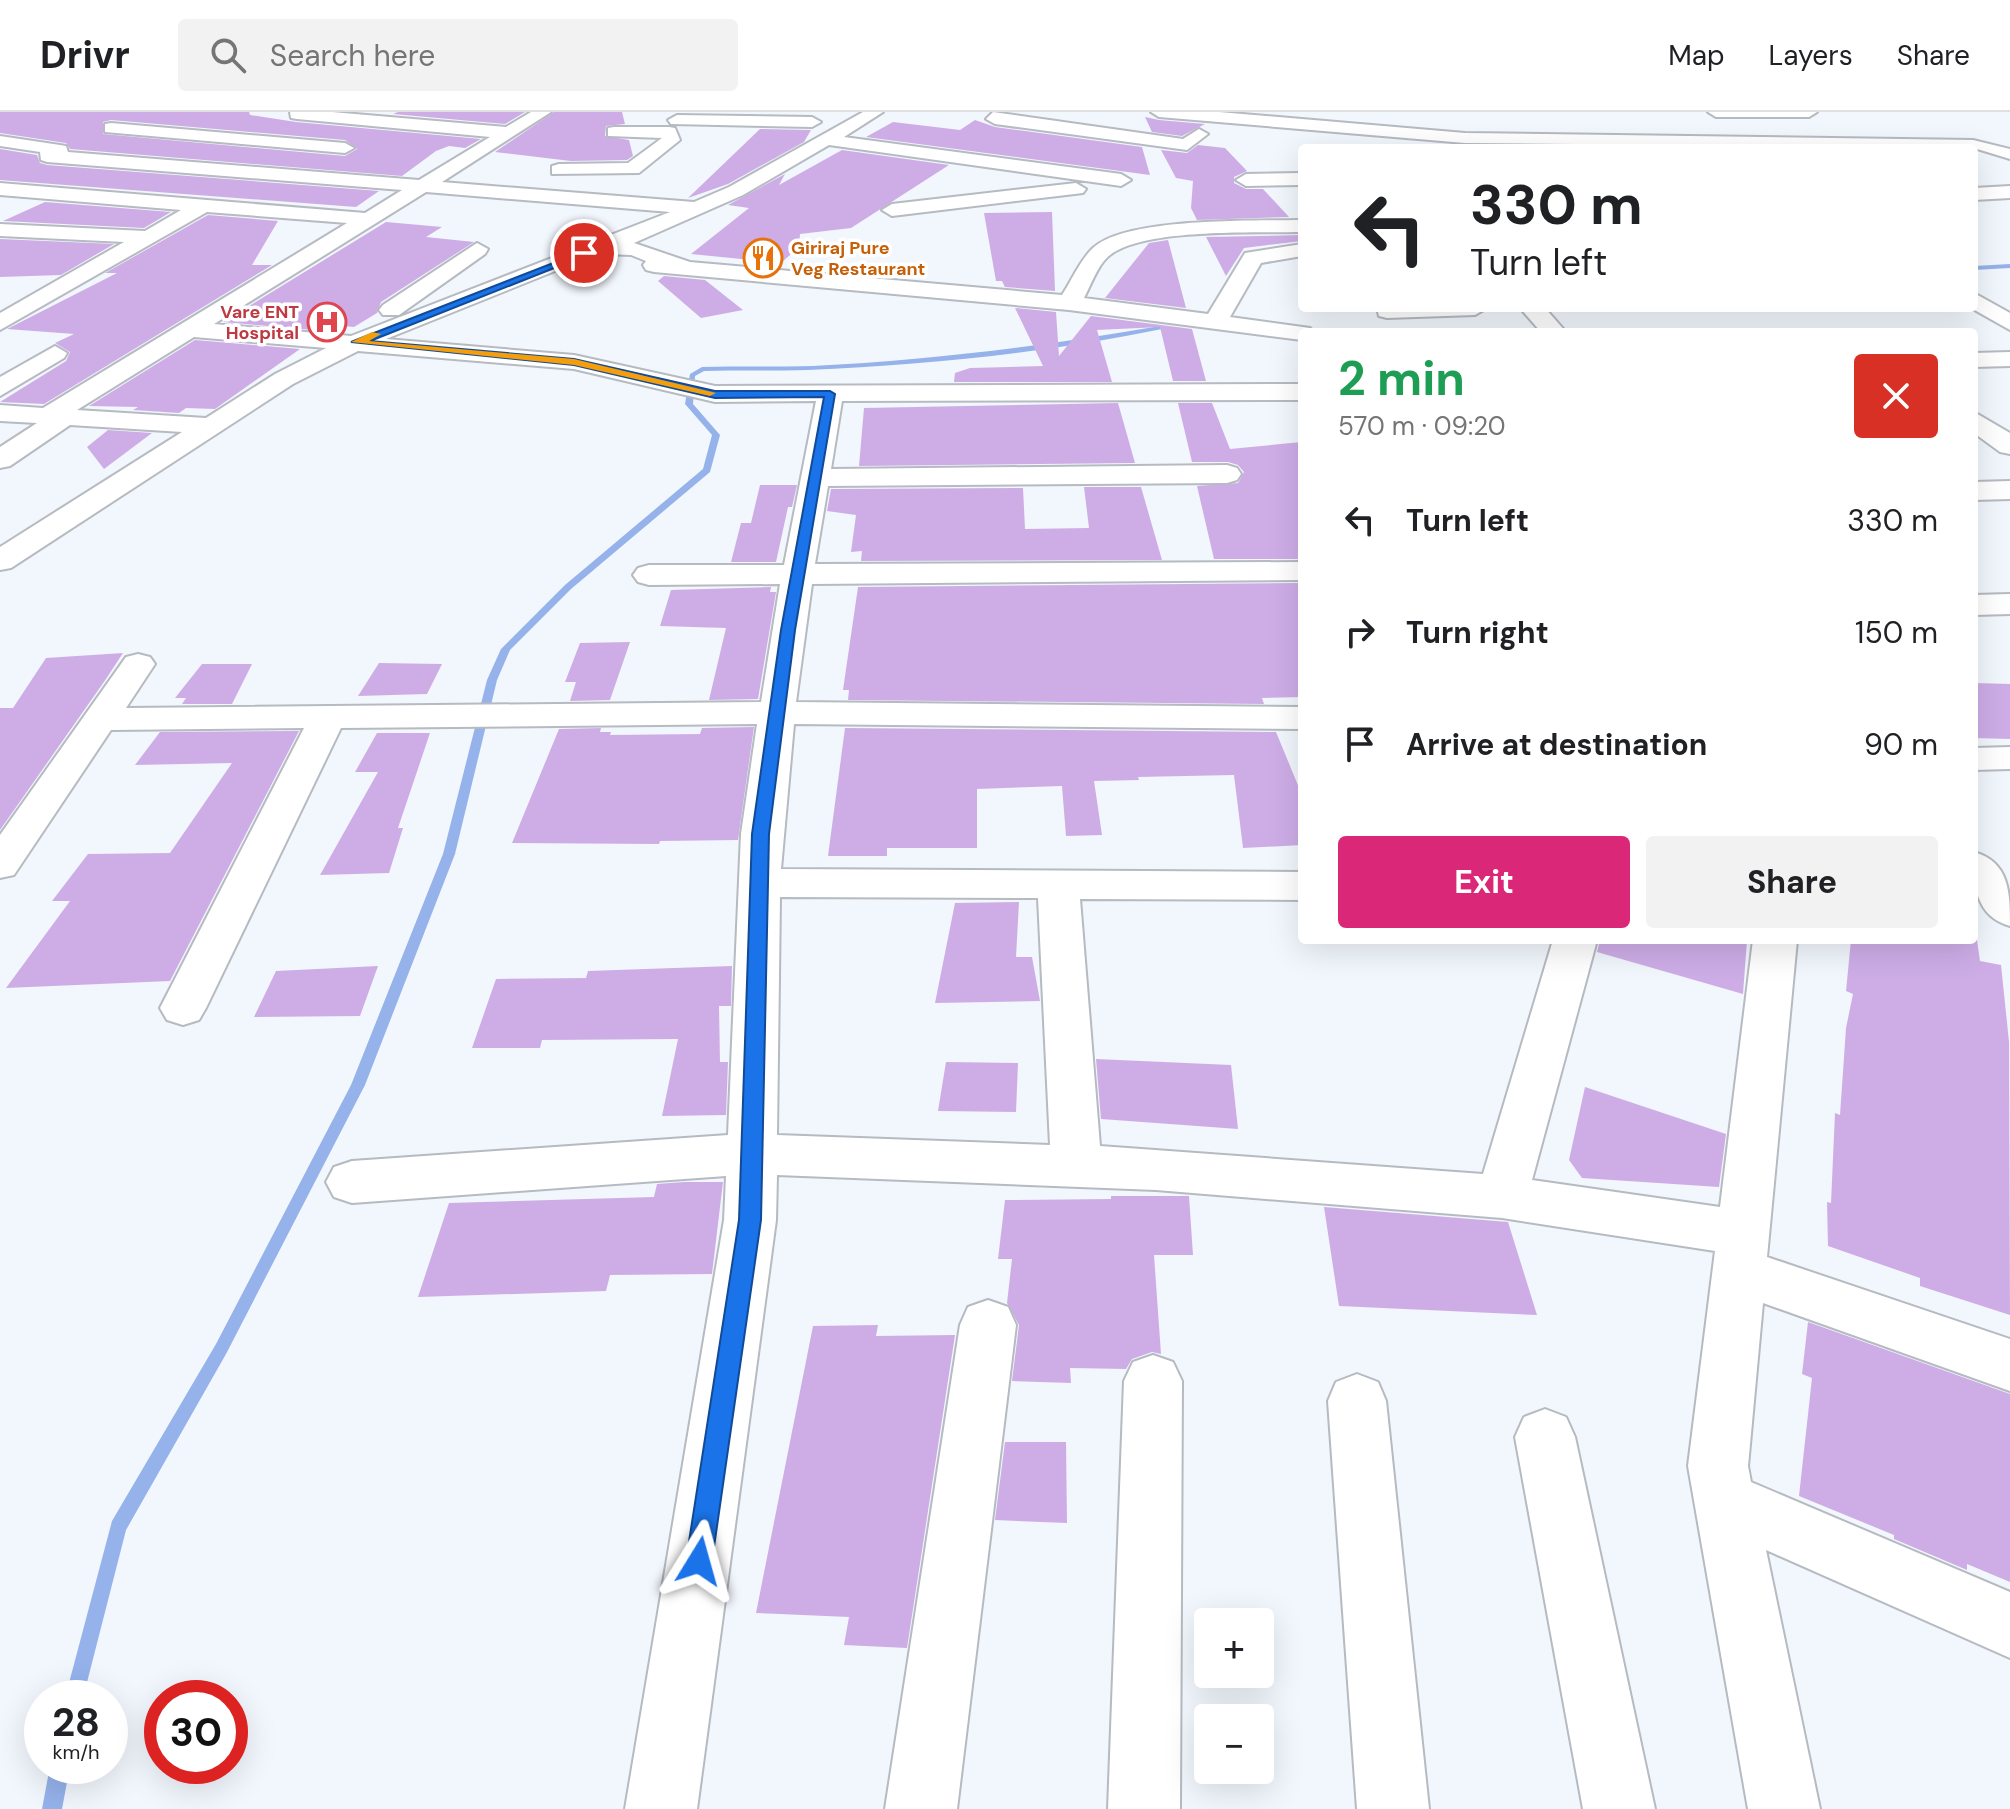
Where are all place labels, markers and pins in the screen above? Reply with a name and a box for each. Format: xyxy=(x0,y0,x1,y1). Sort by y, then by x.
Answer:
pin xyxy=(550,219,618,287)
place label: Giriraj Pure Veg Restaurant xyxy=(791,236,925,281)
restaurant icon: Giriraj Pure Veg Restaurant xyxy=(742,237,784,279)
place label: Vare ENT Hospital xyxy=(220,300,299,345)
hospital icon: Vare ENT Hospital xyxy=(306,301,348,343)

